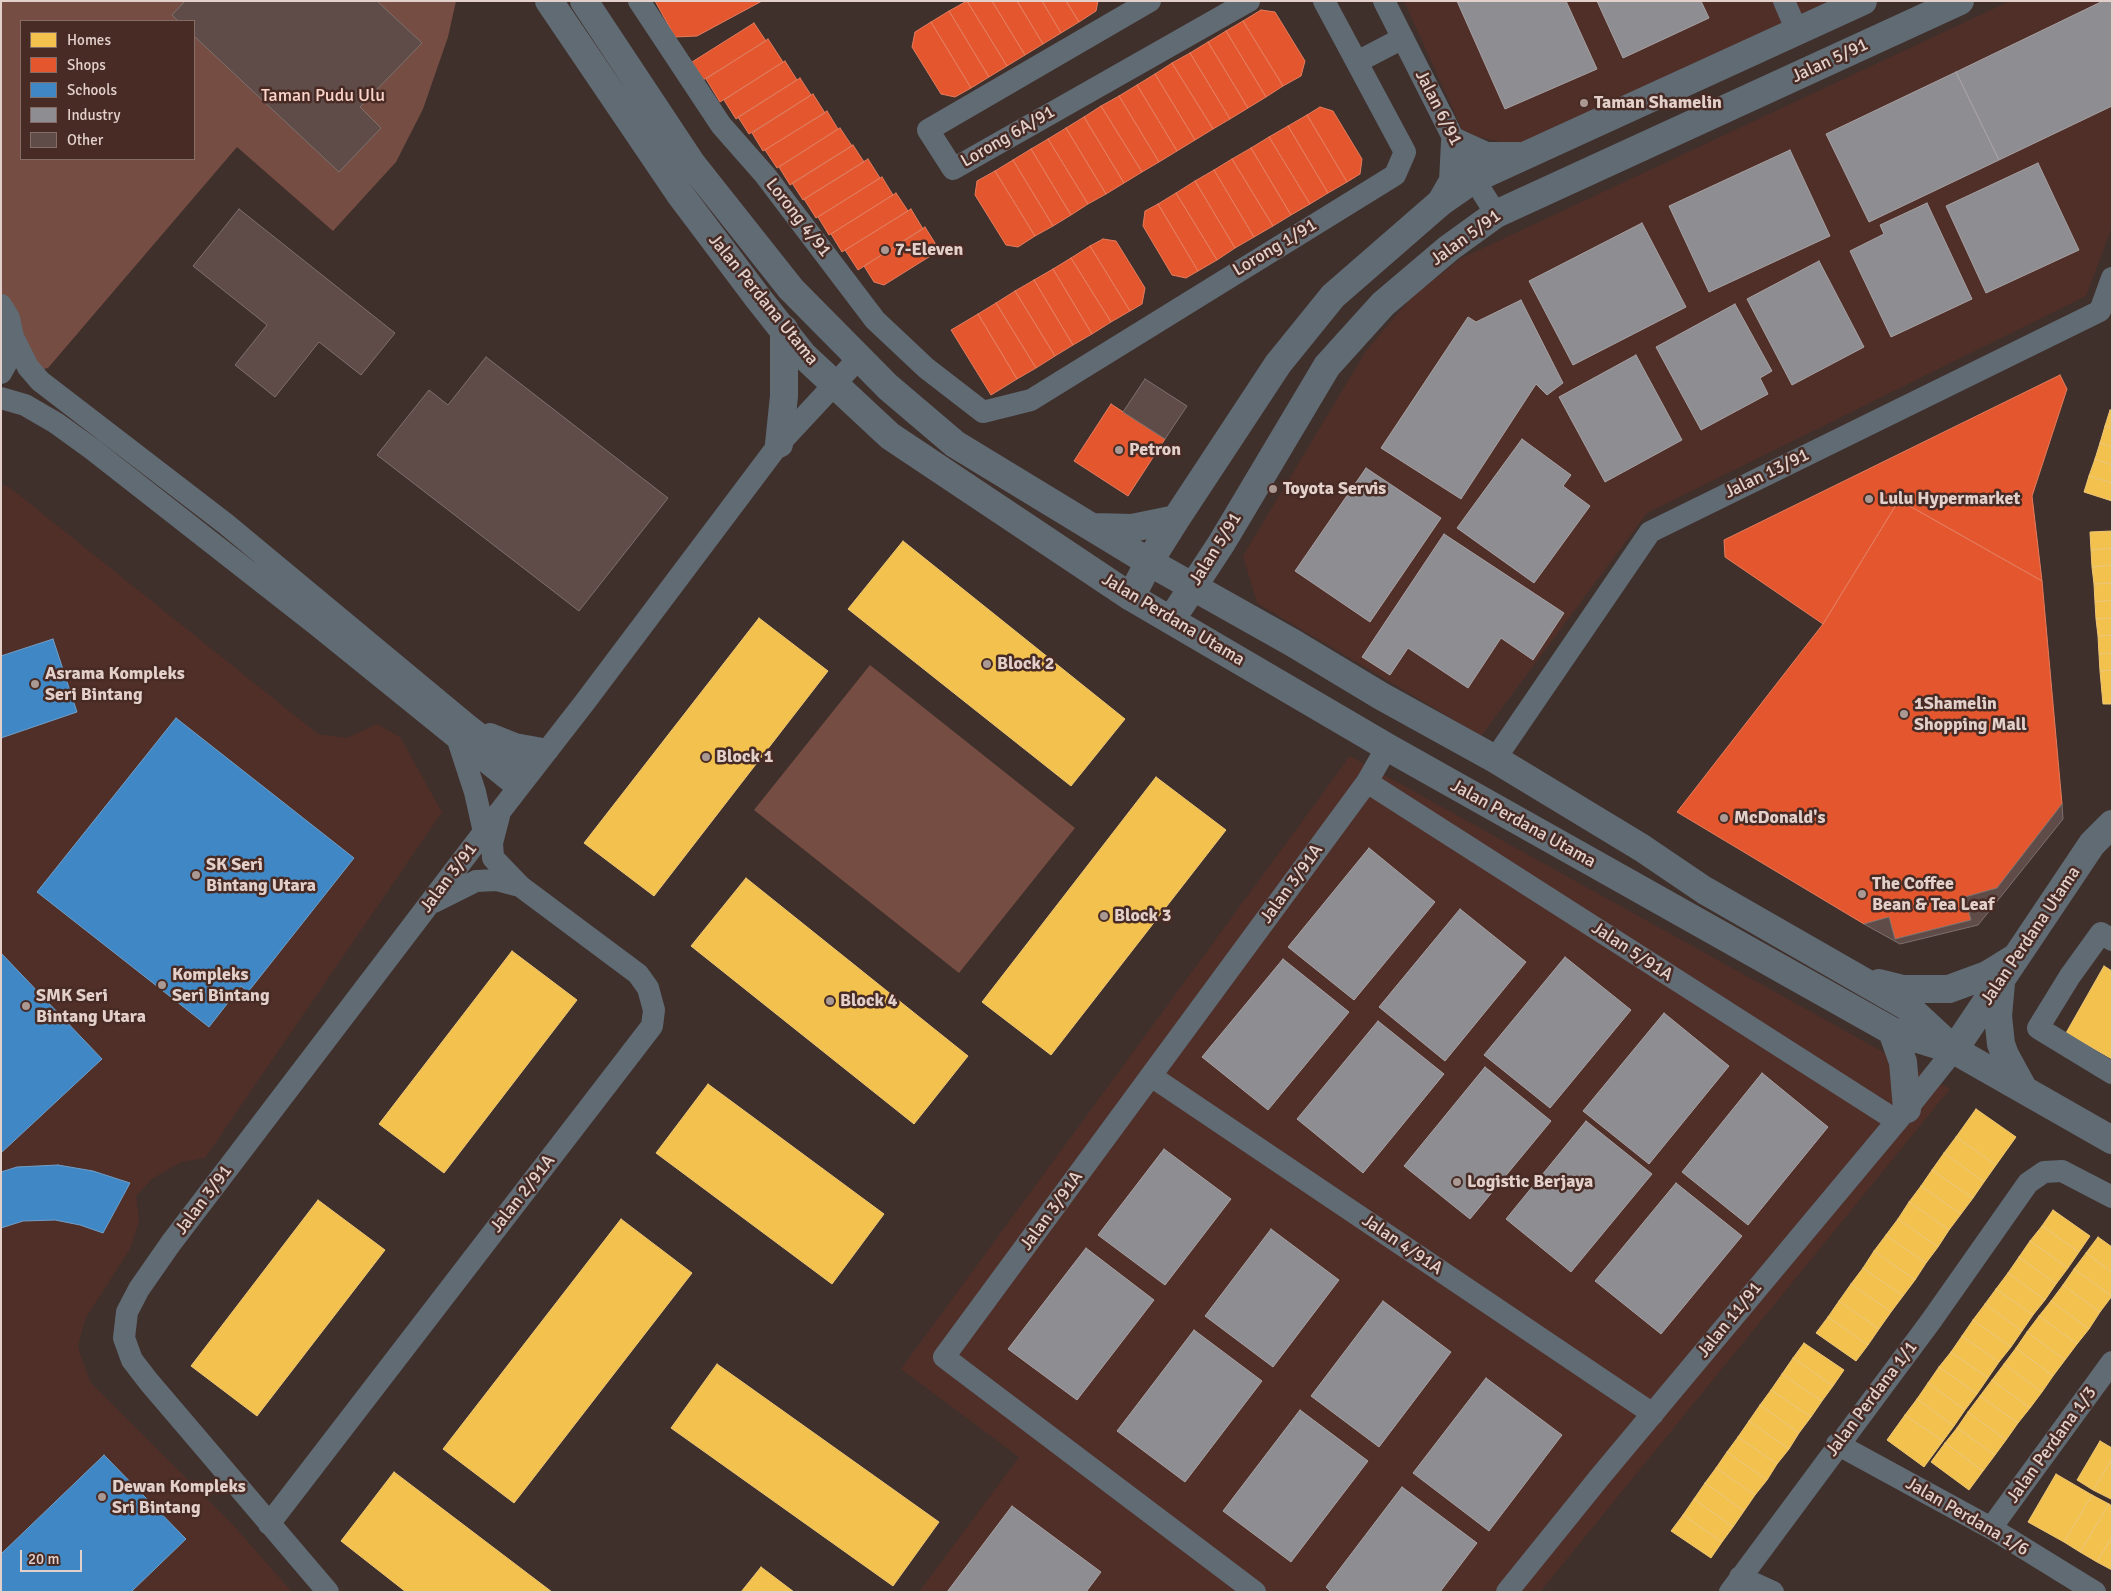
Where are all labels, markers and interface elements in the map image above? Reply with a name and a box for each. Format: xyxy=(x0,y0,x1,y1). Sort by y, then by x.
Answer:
legend xyxy=(20,20,195,160)
text: Homes xyxy=(67,31,111,49)
street label: Jalan 5/91 xyxy=(1788,34,1872,88)
text: Shops xyxy=(67,56,106,74)
street label: Jalan 6/91 xyxy=(1410,67,1466,149)
text: Schools xyxy=(67,81,117,99)
park label: Taman Pudu Ulu xyxy=(261,85,385,107)
place label: Taman Shamelin xyxy=(1594,92,1722,114)
marker: Taman Shamelin xyxy=(1578,97,1590,109)
street label: Lorong 6A/91 xyxy=(957,101,1059,173)
text: Industry xyxy=(67,106,120,124)
text: Other xyxy=(67,131,103,149)
street label: Lorong 4/91 xyxy=(761,174,835,262)
street label: Jalan 5/91 xyxy=(1427,205,1505,271)
street label: Lorong 1/91 xyxy=(1229,215,1321,281)
street label: Jalan Perdana Utama xyxy=(703,230,823,370)
place label: 7-Eleven xyxy=(895,239,963,261)
marker: 7-Eleven xyxy=(879,244,891,256)
place label: Petron xyxy=(1129,439,1181,461)
marker: Petron xyxy=(1113,444,1125,456)
street label: Jalan 13/91 xyxy=(1721,444,1813,504)
place label: Toyota Servis xyxy=(1283,478,1386,500)
marker: Toyota Servis xyxy=(1267,483,1279,495)
place label: Lulu Hypermarket xyxy=(1879,488,2020,510)
marker: Lulu Hypermarket xyxy=(1863,493,1875,505)
street label: Jalan 5/91 xyxy=(1185,509,1247,589)
street label: Jalan Perdana Utama xyxy=(1098,569,1248,671)
place label: Block 2 xyxy=(997,653,1055,675)
marker: Block 2 xyxy=(981,658,993,670)
place label: Asrama Kompleks Seri Bintang xyxy=(45,663,185,706)
marker: Asrama Kompleks Seri Bintang xyxy=(29,678,41,690)
place label: 1Shamelin Shopping Mall xyxy=(1914,693,2027,736)
marker: 1Shamelin Shopping Mall xyxy=(1898,708,1910,720)
place label: Block 1 xyxy=(716,746,774,768)
marker: Block 1 xyxy=(700,751,712,763)
street label: Jalan Perdana Utama xyxy=(1447,775,1599,873)
place label: McDonald's xyxy=(1734,807,1825,829)
marker: McDonald's xyxy=(1718,812,1730,824)
street label: Jalan 3/91 xyxy=(416,839,482,917)
street label: Jalan 3/91A xyxy=(1256,840,1328,928)
place label: SK Seri Bintang Utara xyxy=(206,854,316,896)
street label: Jalan Perdana Utama xyxy=(1977,863,2085,1009)
marker: SK Seri Bintang Utara xyxy=(190,869,202,881)
place label: The Coffee Bean & Tea Leaf xyxy=(1872,873,1994,916)
marker: The Coffee Bean & Tea Leaf xyxy=(1856,888,1868,900)
place label: Block 3 xyxy=(1114,905,1172,927)
marker: Block 3 xyxy=(1098,910,1110,922)
street label: Jalan 5/91A xyxy=(1587,918,1677,986)
place label: Kompleks Seri Bintang xyxy=(172,964,270,1006)
marker: Kompleks Seri Bintang xyxy=(156,979,168,991)
place label: SMK Seri Bintang Utara xyxy=(36,985,146,1028)
place label: Block 4 xyxy=(840,990,898,1012)
marker: Block 4 xyxy=(824,995,836,1007)
marker: SMK Seri Bintang Utara xyxy=(20,1000,32,1012)
street label: Jalan 2/91A xyxy=(486,1151,560,1237)
street label: Jalan 3/91 xyxy=(171,1161,237,1239)
street label: Jalan 3/91A xyxy=(1016,1167,1088,1255)
place label: Logistic Berjaya xyxy=(1467,1171,1593,1193)
marker: Logistic Berjaya xyxy=(1451,1176,1463,1188)
street label: Jalan 4/91A xyxy=(1358,1210,1446,1280)
street label: Jalan 11/91 xyxy=(1693,1278,1767,1362)
street label: Jalan Perdana 1/1 xyxy=(1822,1337,1922,1461)
street label: Jalan Perdana 1/3 xyxy=(2002,1383,2102,1507)
street label: Jalan Perdana 1/6 xyxy=(1902,1473,2032,1561)
place label: Dewan Kompleks Sri Bintang xyxy=(112,1476,246,1518)
marker: Dewan Kompleks Sri Bintang xyxy=(96,1491,108,1503)
scale bar xyxy=(22,1540,85,1572)
text: 20 m xyxy=(28,1550,59,1568)

